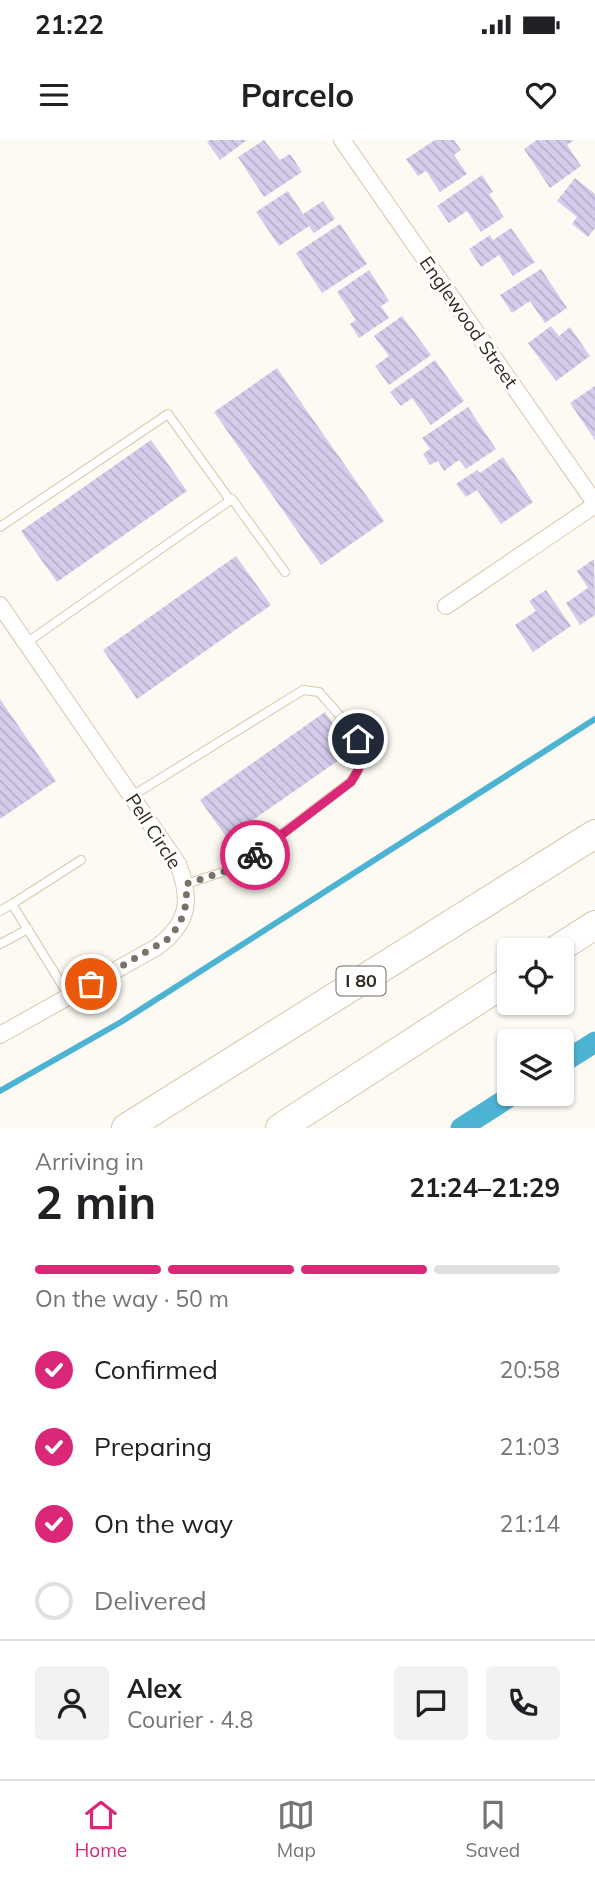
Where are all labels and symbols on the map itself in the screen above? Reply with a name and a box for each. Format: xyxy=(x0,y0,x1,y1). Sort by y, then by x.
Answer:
street label: Englewood Street xyxy=(415,251,524,393)
pin xyxy=(328,709,388,769)
street label: Pell Circle xyxy=(121,789,187,873)
courier xyxy=(220,820,290,890)
pin xyxy=(61,954,121,1014)
road number: I 80 xyxy=(336,966,386,996)

